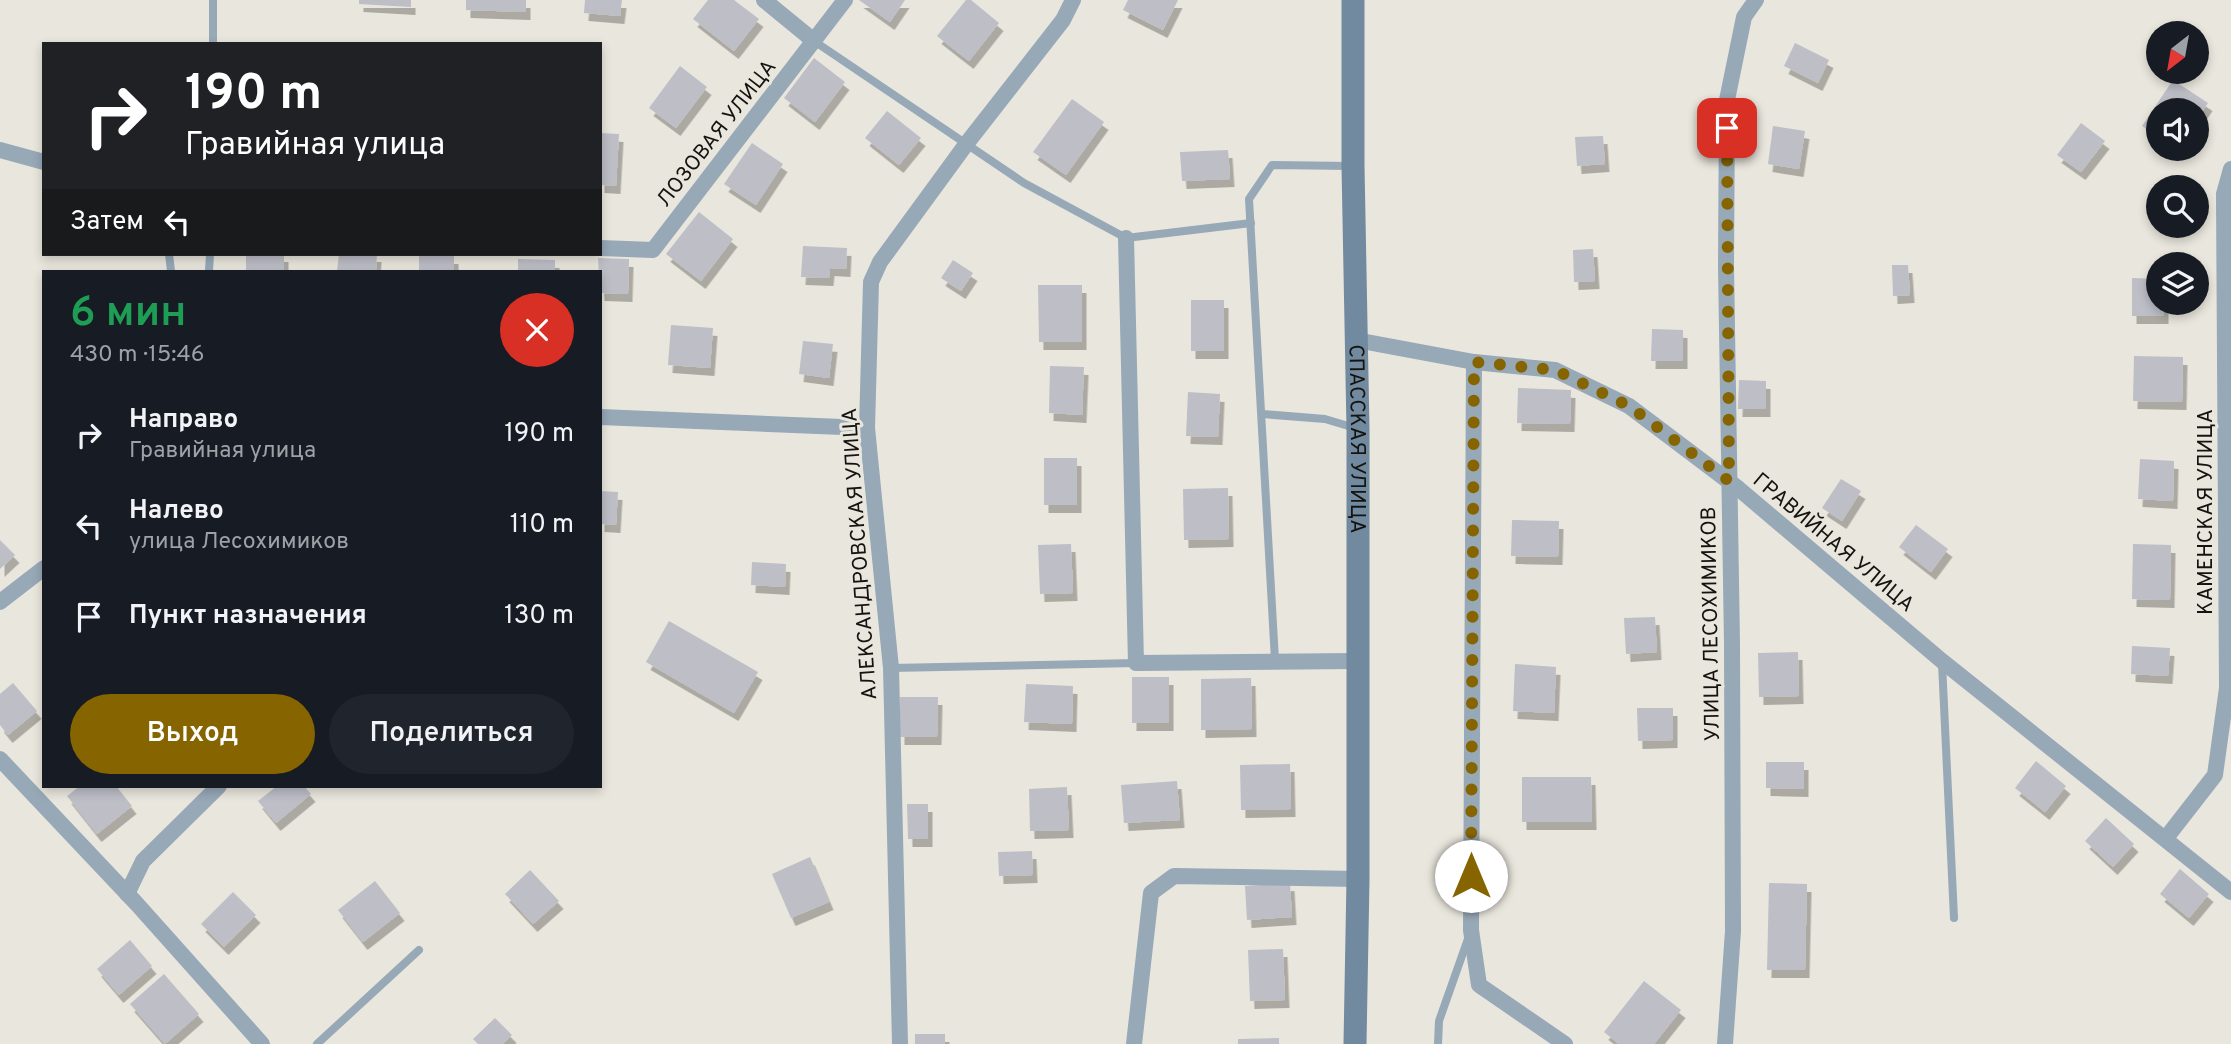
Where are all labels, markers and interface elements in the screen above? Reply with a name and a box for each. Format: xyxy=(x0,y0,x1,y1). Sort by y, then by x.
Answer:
north arrow xyxy=(2146,21,2208,84)
map controls xyxy=(2146,21,2209,315)
street label: ЛОЗОВАЯ УЛИЦА xyxy=(651,55,783,213)
text: 190 m xyxy=(185,65,322,127)
icon: right xyxy=(70,70,161,161)
pin xyxy=(1697,98,1757,158)
button: sound xyxy=(2146,98,2209,161)
icon: arrive xyxy=(1708,109,1746,147)
text: Гравийная улица xyxy=(185,126,445,166)
button: search xyxy=(2146,175,2209,238)
icon: left xyxy=(158,203,196,241)
text: Затем xyxy=(70,206,144,239)
button: layers xyxy=(2146,252,2209,315)
text: 6 мин xyxy=(70,288,187,341)
button: close xyxy=(500,293,574,367)
text: 430 m · 15:46 xyxy=(70,341,204,370)
street label: СПАССКАЯ УЛИЦА xyxy=(1341,344,1370,534)
text: Направо xyxy=(129,404,238,437)
street label: АЛЕКСАНДРОВСКАЯ УЛИЦА xyxy=(837,407,884,701)
street label: КАМЕНСКАЯ УЛИЦА xyxy=(2193,409,2220,615)
icon: right xyxy=(70,416,108,454)
text: 190 m xyxy=(504,418,574,451)
text: Гравийная улица xyxy=(129,437,316,466)
street label: ГРАВИЙНАЯ УЛИЦА xyxy=(1747,467,1920,619)
text: Налево xyxy=(129,495,224,528)
street label: УЛИЦА ЛЕСОХИМИКОВ xyxy=(1696,506,1727,742)
icon: left xyxy=(70,507,108,545)
text: 110 m xyxy=(510,509,574,542)
text: улица Лесохимиков xyxy=(129,528,349,557)
icon: arrive xyxy=(70,598,108,636)
text: Пункт назначения xyxy=(129,600,367,633)
text: 130 m xyxy=(504,600,574,633)
button: Выход xyxy=(70,694,315,774)
button: Поделиться xyxy=(329,694,574,774)
position arrow xyxy=(1434,839,1508,913)

